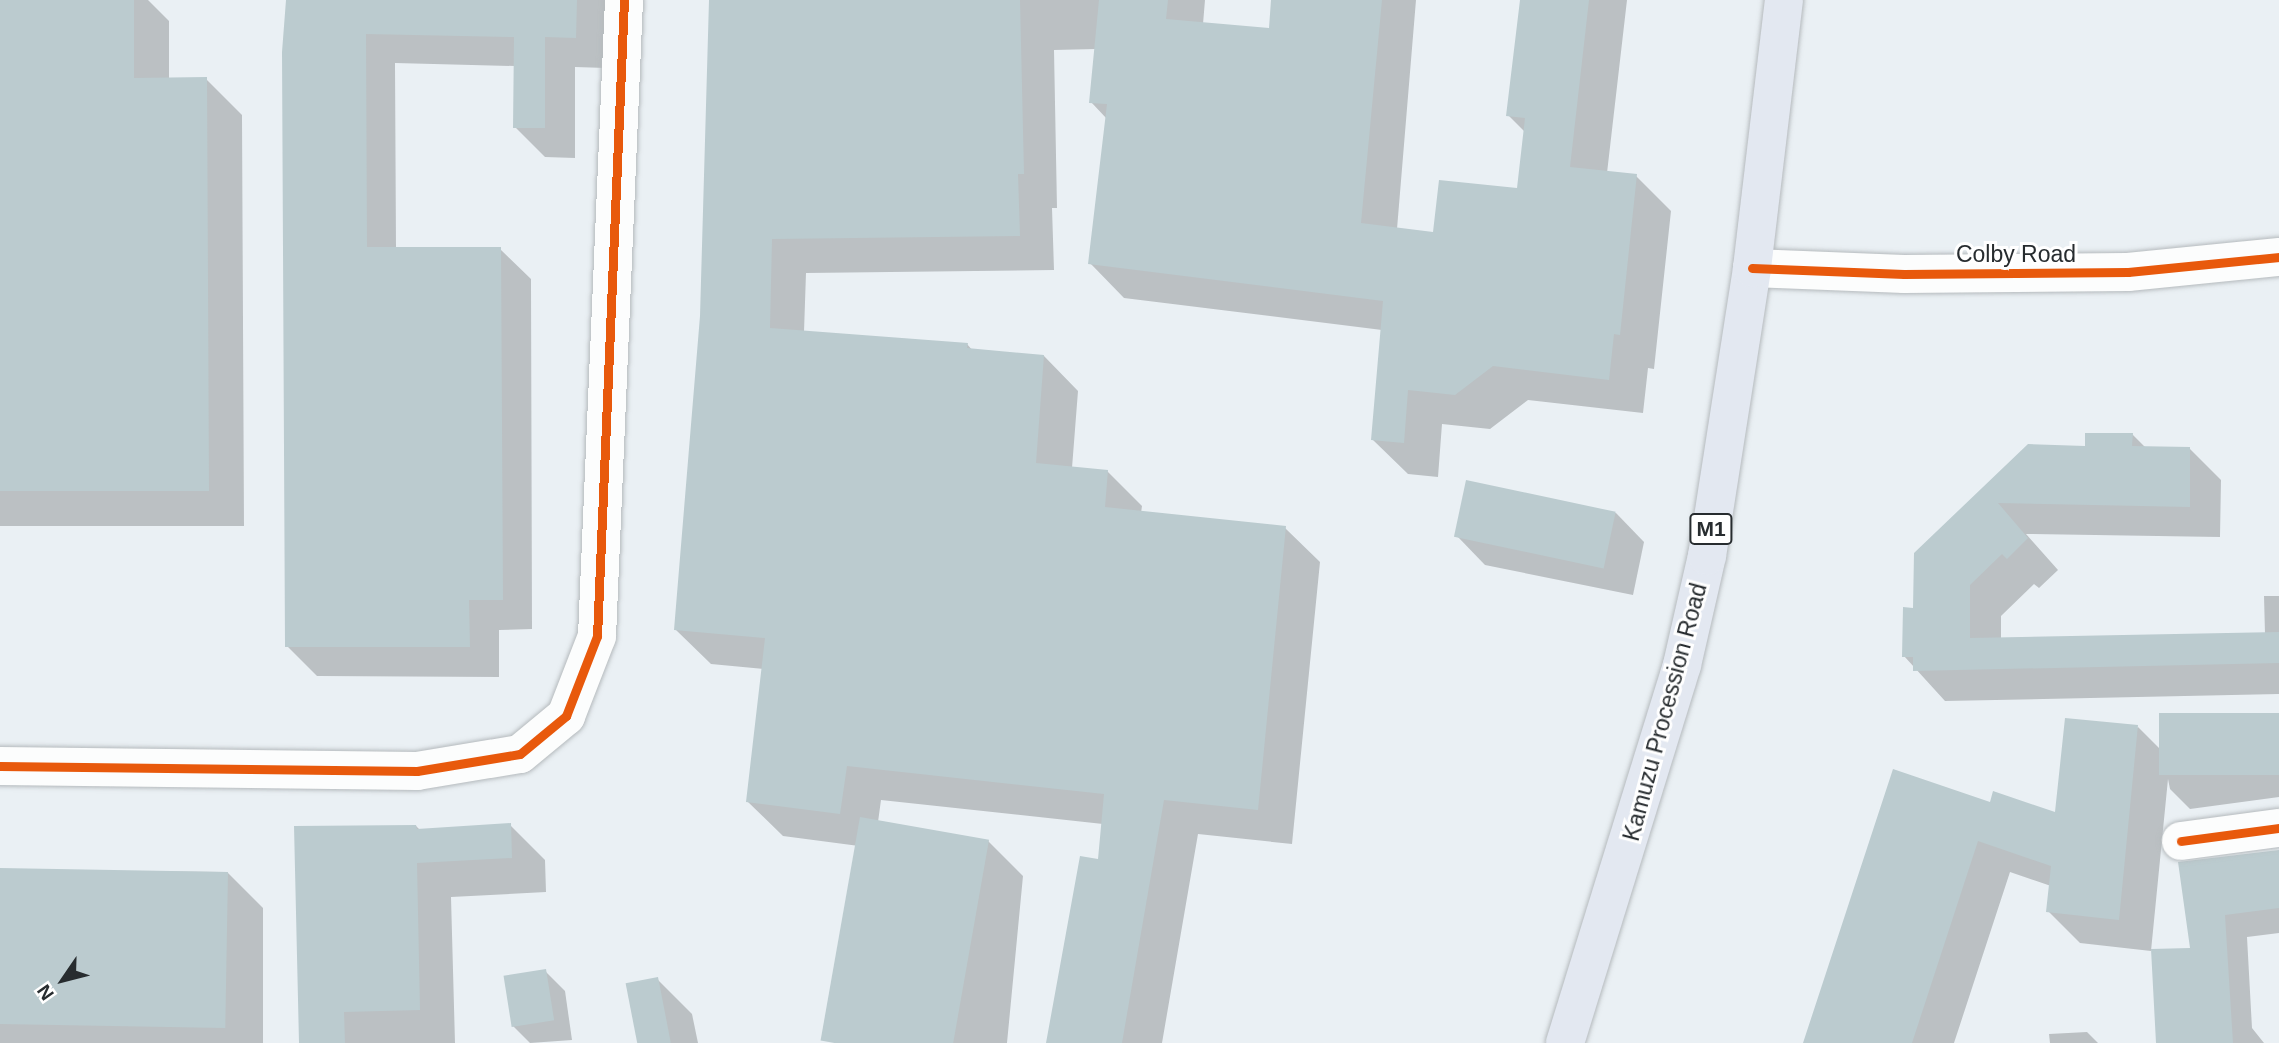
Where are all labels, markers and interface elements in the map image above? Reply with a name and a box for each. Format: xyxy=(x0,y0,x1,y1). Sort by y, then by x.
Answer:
street label: Colby Road xyxy=(1956,240,2076,268)
road number: M1 xyxy=(1688,512,1734,546)
street label: Kamuzu Procession Road xyxy=(1617,580,1713,844)
north arrow xyxy=(28,945,98,1015)
text: N xyxy=(33,981,58,1004)

